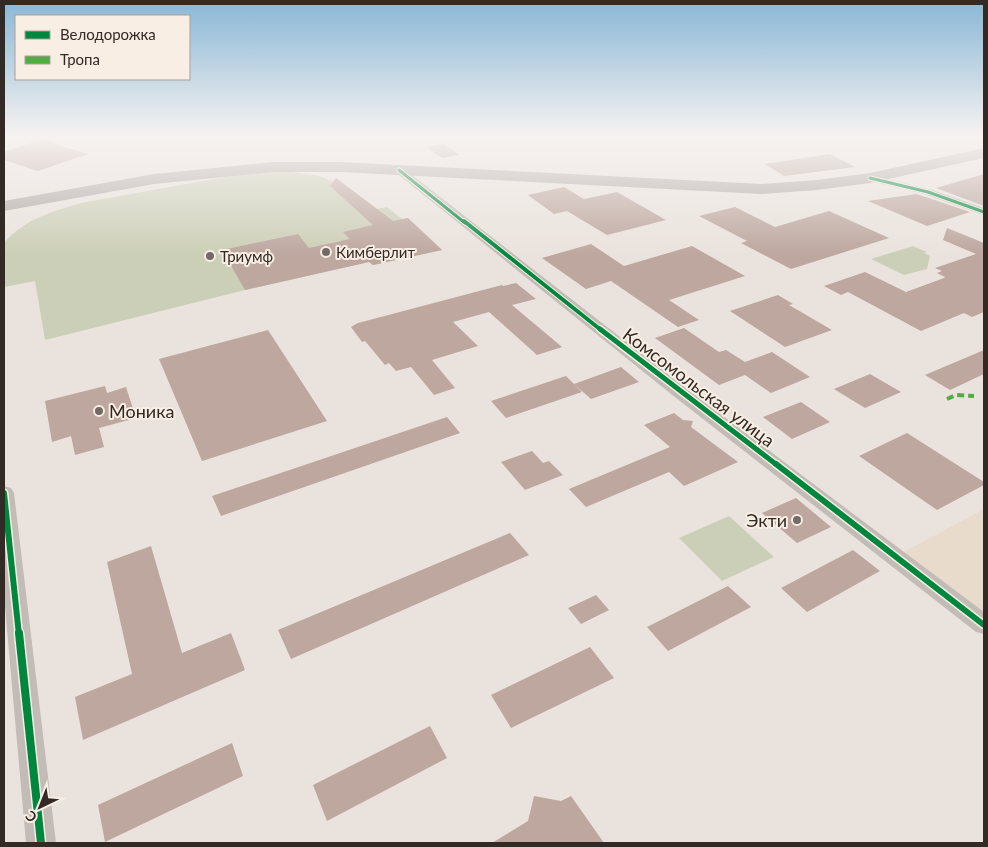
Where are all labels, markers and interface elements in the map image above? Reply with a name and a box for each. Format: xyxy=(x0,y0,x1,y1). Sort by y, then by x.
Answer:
legend xyxy=(15,15,190,80)
text: Велодорожка xyxy=(60,25,156,43)
text: Тропа xyxy=(60,50,100,68)
place label: Кимберлит xyxy=(336,243,415,261)
marker: Кимберлит xyxy=(320,246,332,258)
place label: Триумф xyxy=(220,247,273,265)
marker: Триумф xyxy=(204,250,216,262)
street label: Комсомольская улица xyxy=(619,323,779,451)
place label: Моника xyxy=(109,400,174,422)
marker: Моника xyxy=(93,405,105,417)
place label: Экти xyxy=(746,509,787,531)
marker: Экти xyxy=(791,514,803,526)
north arrow xyxy=(15,782,65,832)
text: С xyxy=(21,807,40,826)

